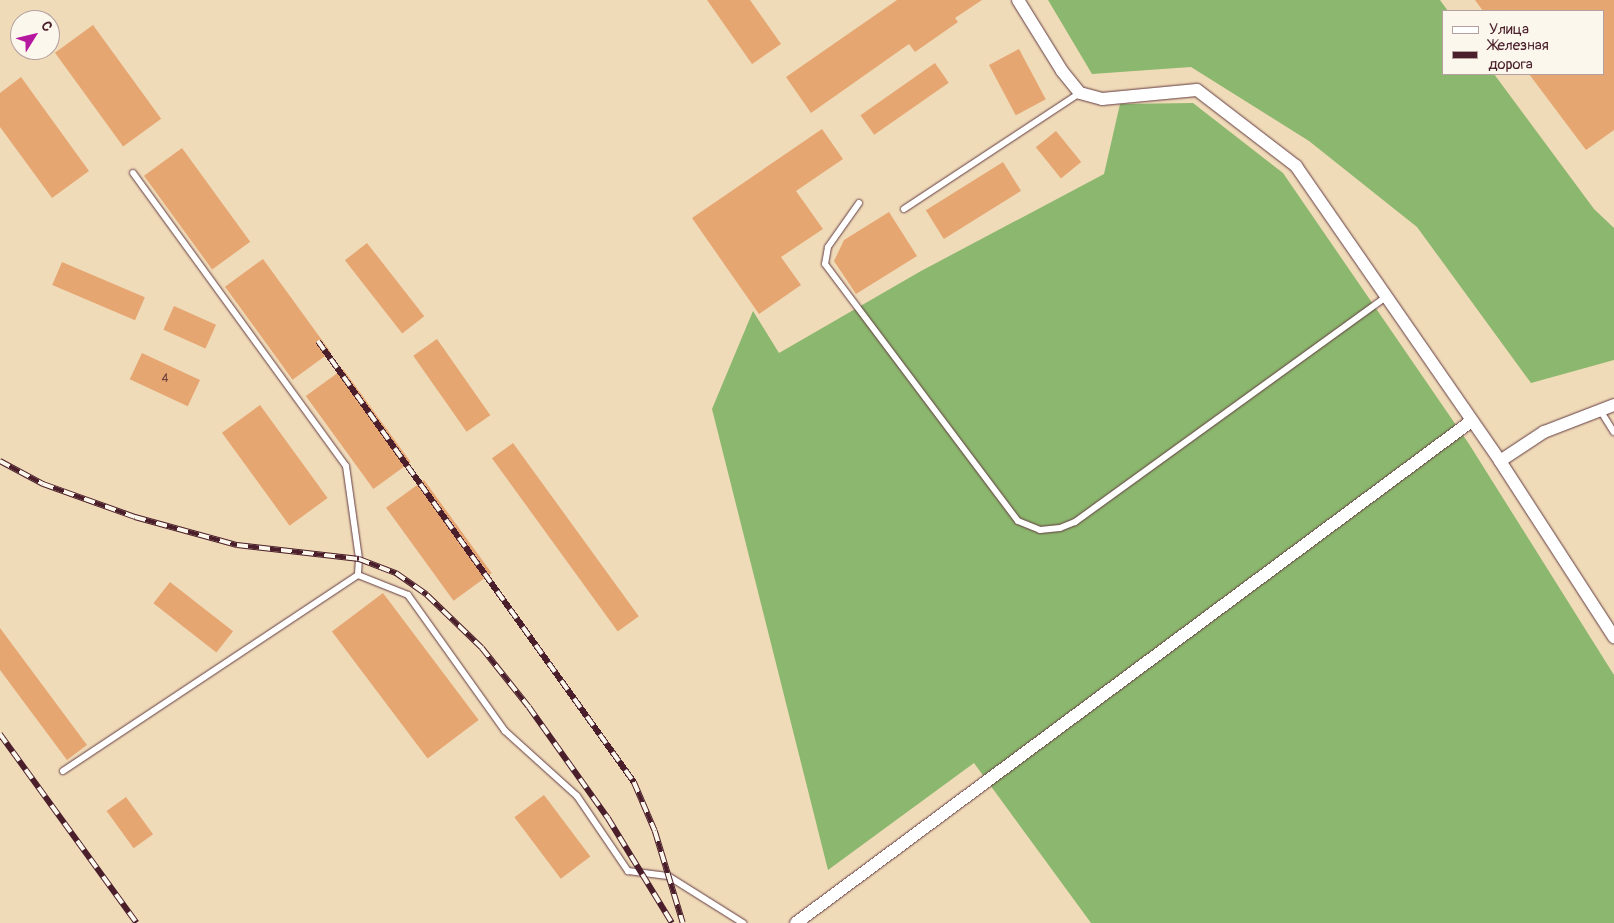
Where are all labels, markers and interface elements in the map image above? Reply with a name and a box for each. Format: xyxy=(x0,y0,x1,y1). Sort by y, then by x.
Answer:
north arrow xyxy=(10,10,60,60)
legend xyxy=(1442,10,1604,75)
text: С xyxy=(37,18,56,35)
text: Улица xyxy=(1489,20,1529,39)
text: Железная дорога xyxy=(1488,36,1549,74)
house number: 4 xyxy=(162,372,168,386)

